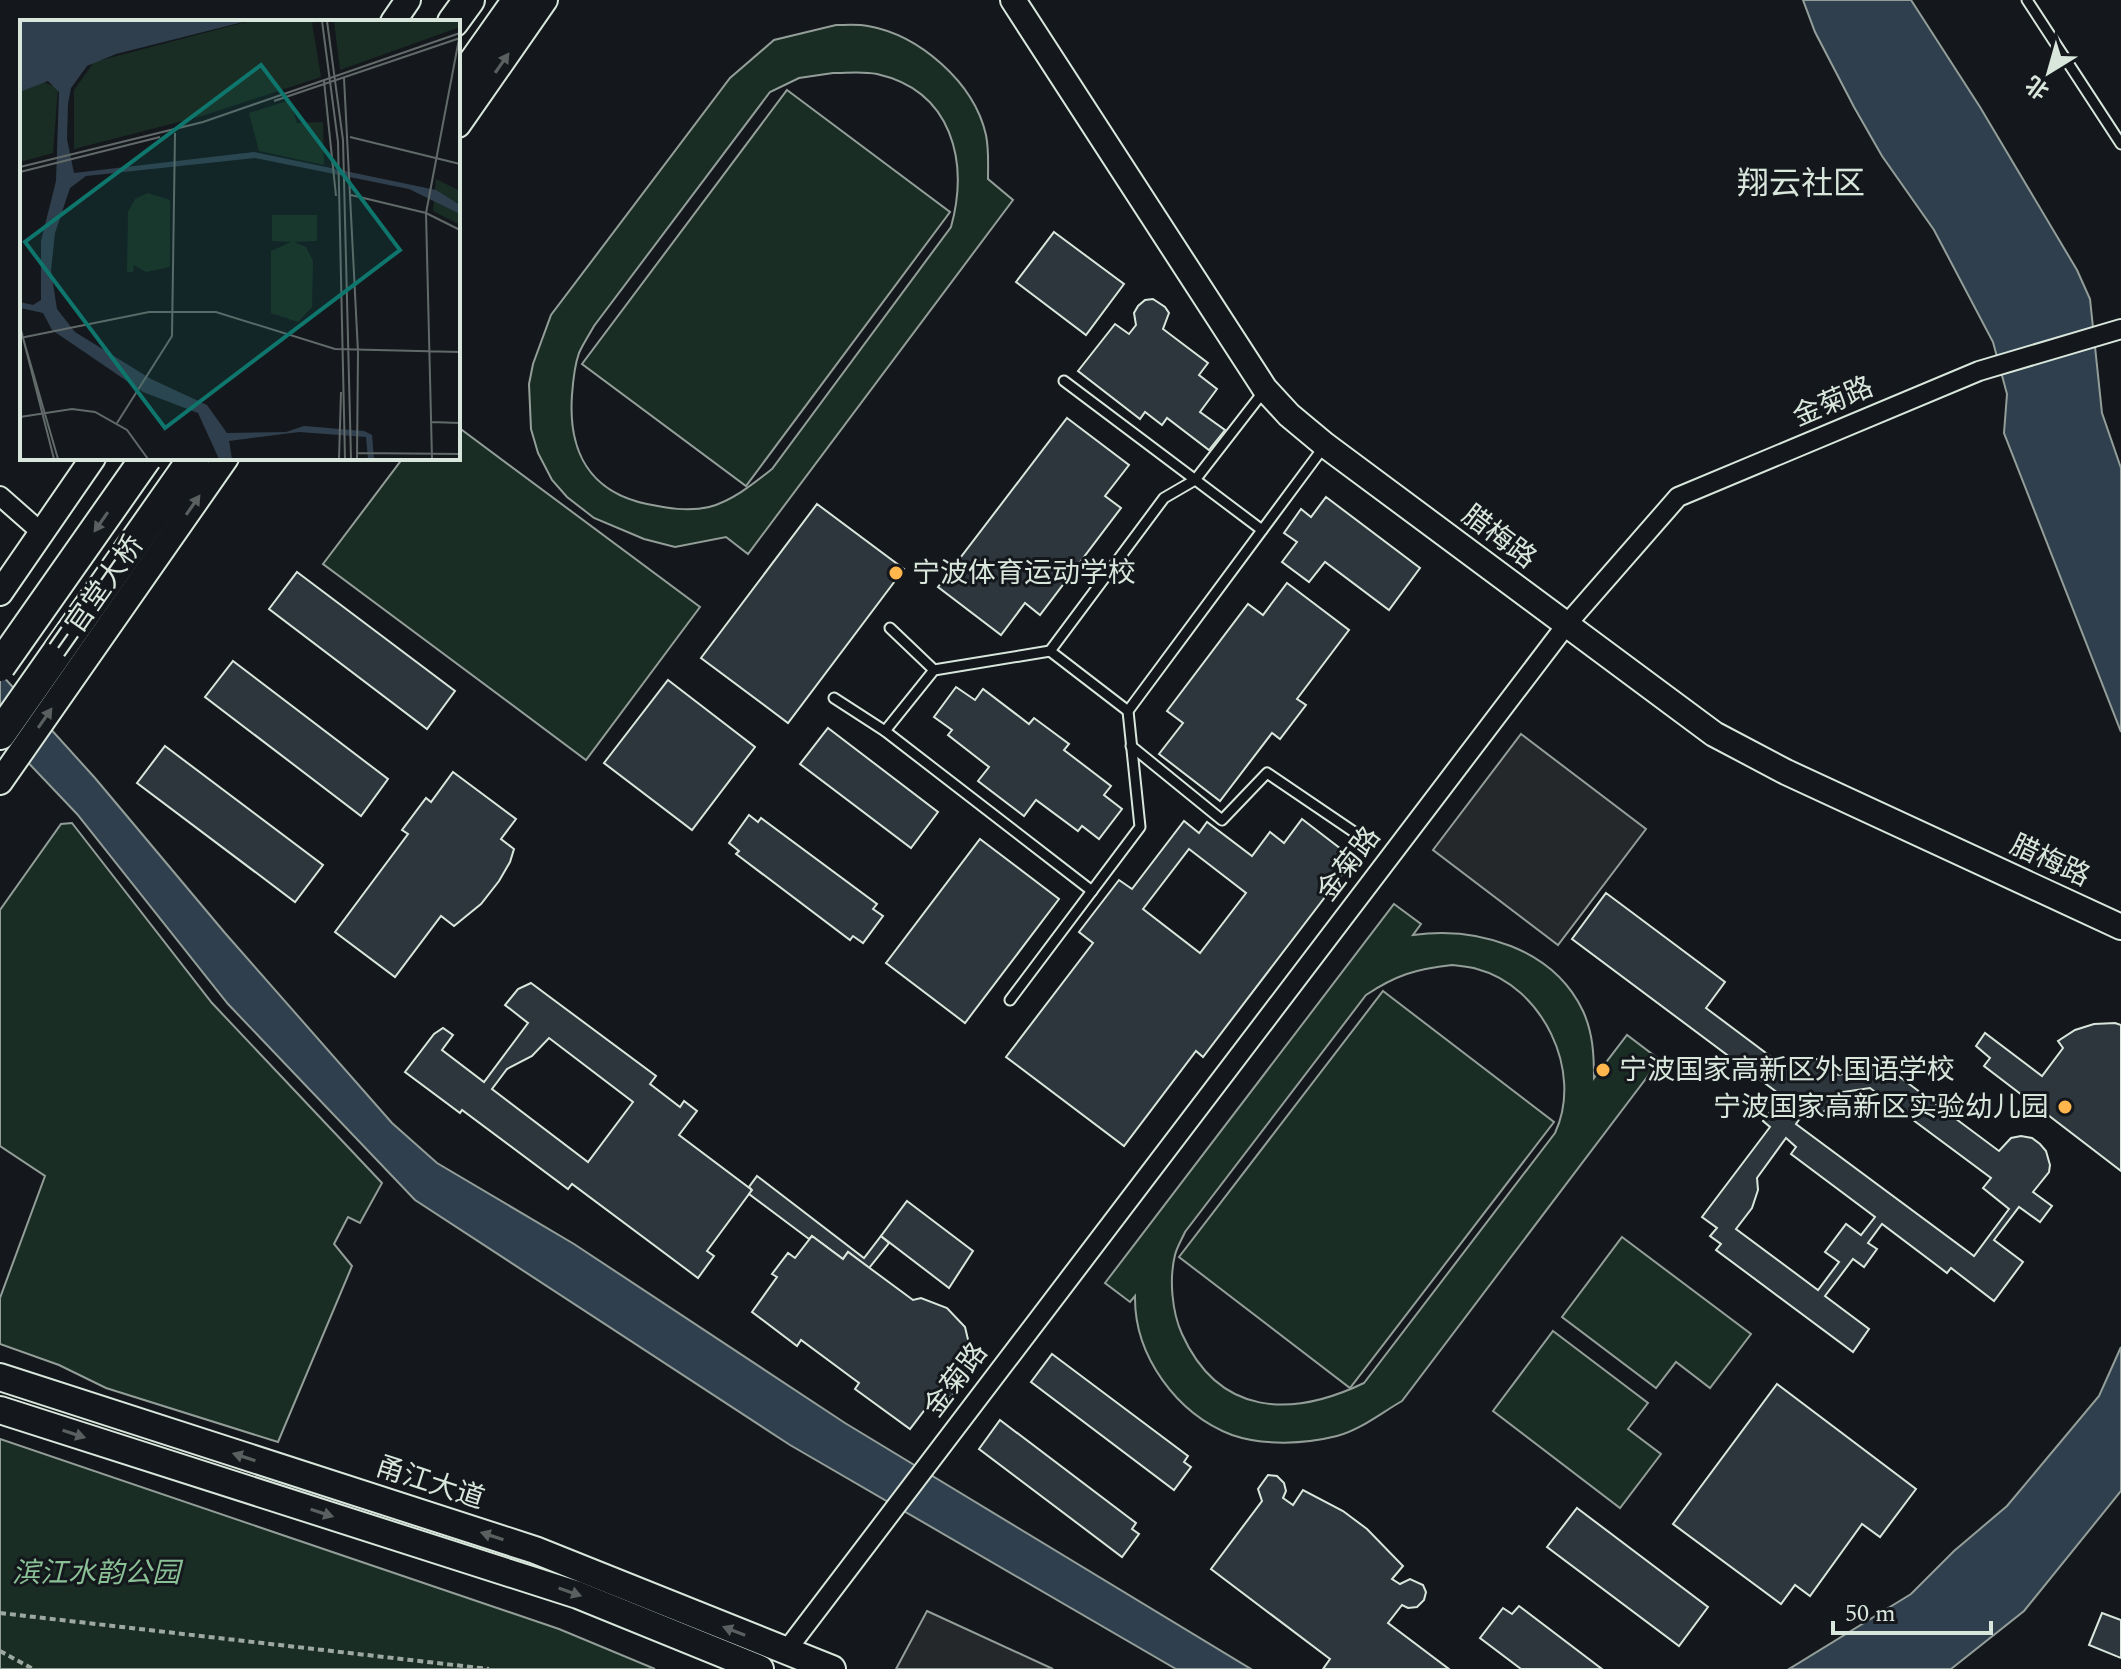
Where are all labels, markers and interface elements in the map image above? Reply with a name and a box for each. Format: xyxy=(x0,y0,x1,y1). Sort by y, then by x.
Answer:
inset map xyxy=(20,20,460,460)
north arrow xyxy=(2009,32,2089,112)
one-way arrow xyxy=(494,52,509,73)
text: 北 xyxy=(2019,67,2057,107)
district label: 翔云社区 xyxy=(1737,160,1865,209)
street label: 金菊路 xyxy=(1786,366,1880,438)
one-way arrow xyxy=(185,494,200,515)
street label: 腊梅路 xyxy=(1453,495,1545,579)
one-way arrow xyxy=(94,511,109,532)
street label: 三官堂大桥 xyxy=(39,526,155,666)
place label: 宁波体育运动学校 xyxy=(912,552,1136,595)
marker: 宁波体育运动学校 xyxy=(887,564,905,582)
one-way arrow xyxy=(37,707,52,728)
street label: 金菊路 xyxy=(1307,818,1391,910)
street label: 腊梅路 xyxy=(2003,824,2097,898)
place label: 宁波国家高新区外国语学校 xyxy=(1619,1049,1955,1092)
marker: 宁波国家高新区外国语学校 xyxy=(1594,1061,1612,1079)
place label: 宁波国家高新区实验幼儿园 xyxy=(1713,1086,2049,1129)
marker: 宁波国家高新区实验幼儿园 xyxy=(2056,1098,2074,1116)
street label: 金菊路 xyxy=(914,1334,998,1426)
one-way arrow xyxy=(63,1428,87,1440)
street label: 甬江大道 xyxy=(370,1445,490,1521)
one-way arrow xyxy=(232,1450,256,1463)
one-way arrow xyxy=(310,1507,334,1520)
one-way arrow xyxy=(479,1529,503,1542)
park label: 滨江水韵公园 xyxy=(12,1552,184,1595)
scale bar xyxy=(1833,1585,1991,1635)
one-way arrow xyxy=(558,1587,582,1599)
text: 50 m xyxy=(1845,1596,1896,1632)
one-way arrow xyxy=(722,1624,746,1637)

